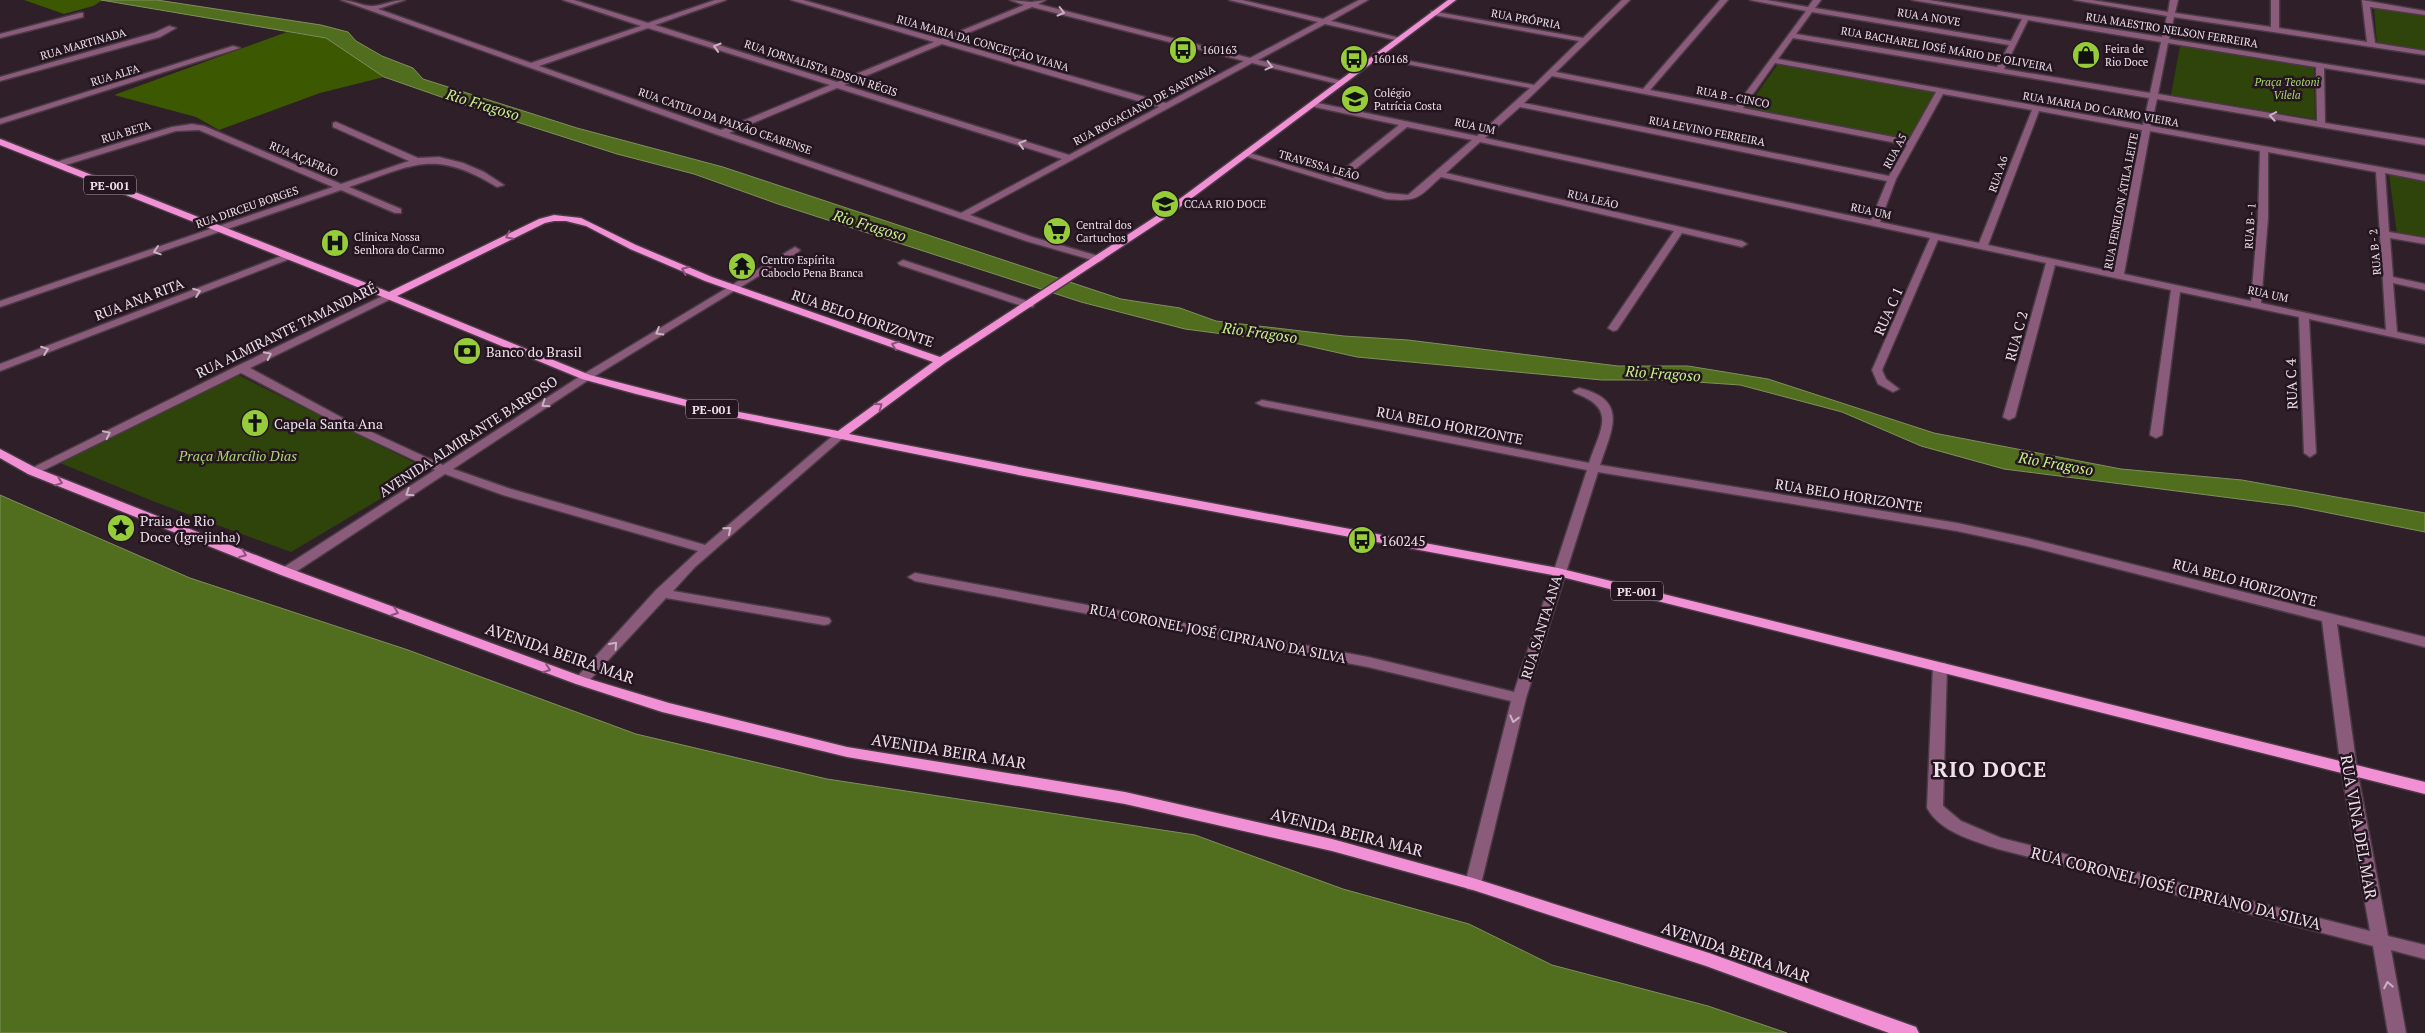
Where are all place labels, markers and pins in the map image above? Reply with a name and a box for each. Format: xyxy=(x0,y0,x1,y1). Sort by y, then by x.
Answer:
bus stop icon: 160163 xyxy=(1168,35,1198,65)
shop icon: Feira de Rio Doce xyxy=(2071,40,2101,70)
place label: Feira de Rio Doce xyxy=(2105,42,2149,69)
place label: 160163 xyxy=(1202,43,1237,57)
bus stop icon: 160168 xyxy=(1339,44,1369,74)
place label: 160168 xyxy=(1373,52,1408,66)
school or university icon: Colégio Patrícia Costa xyxy=(1340,84,1370,114)
place label: Colégio Patrícia Costa xyxy=(1374,86,1442,113)
school or university icon: CCAA RIO DOCE xyxy=(1150,189,1180,219)
place label: CCAA RIO DOCE xyxy=(1184,197,1266,211)
supermarket icon: Central dos Cartuchos xyxy=(1042,216,1072,246)
place label: Central dos Cartuchos xyxy=(1076,218,1132,245)
hospital icon: Clínica Nossa Senhora do Carmo xyxy=(320,228,350,258)
place label: Clínica Nossa Senhora do Carmo xyxy=(354,230,444,257)
temple icon: Centro Espírita Caboclo Pena Branca xyxy=(727,251,757,281)
place label: Centro Espírita Caboclo Pena Branca xyxy=(761,253,864,280)
bank icon: Banco do Brasil xyxy=(452,336,482,366)
place label: Banco do Brasil xyxy=(486,342,582,361)
church icon: Capela Santa Ana xyxy=(240,408,270,438)
place label: Capela Santa Ana xyxy=(274,414,383,433)
place label: Praia de Rio Doce (Igrejinha) xyxy=(140,511,241,546)
place icon: Praia de Rio Doce (Igrejinha) xyxy=(106,513,136,543)
bus stop icon: 160245 xyxy=(1347,525,1377,555)
place label: 160245 xyxy=(1381,531,1426,550)

